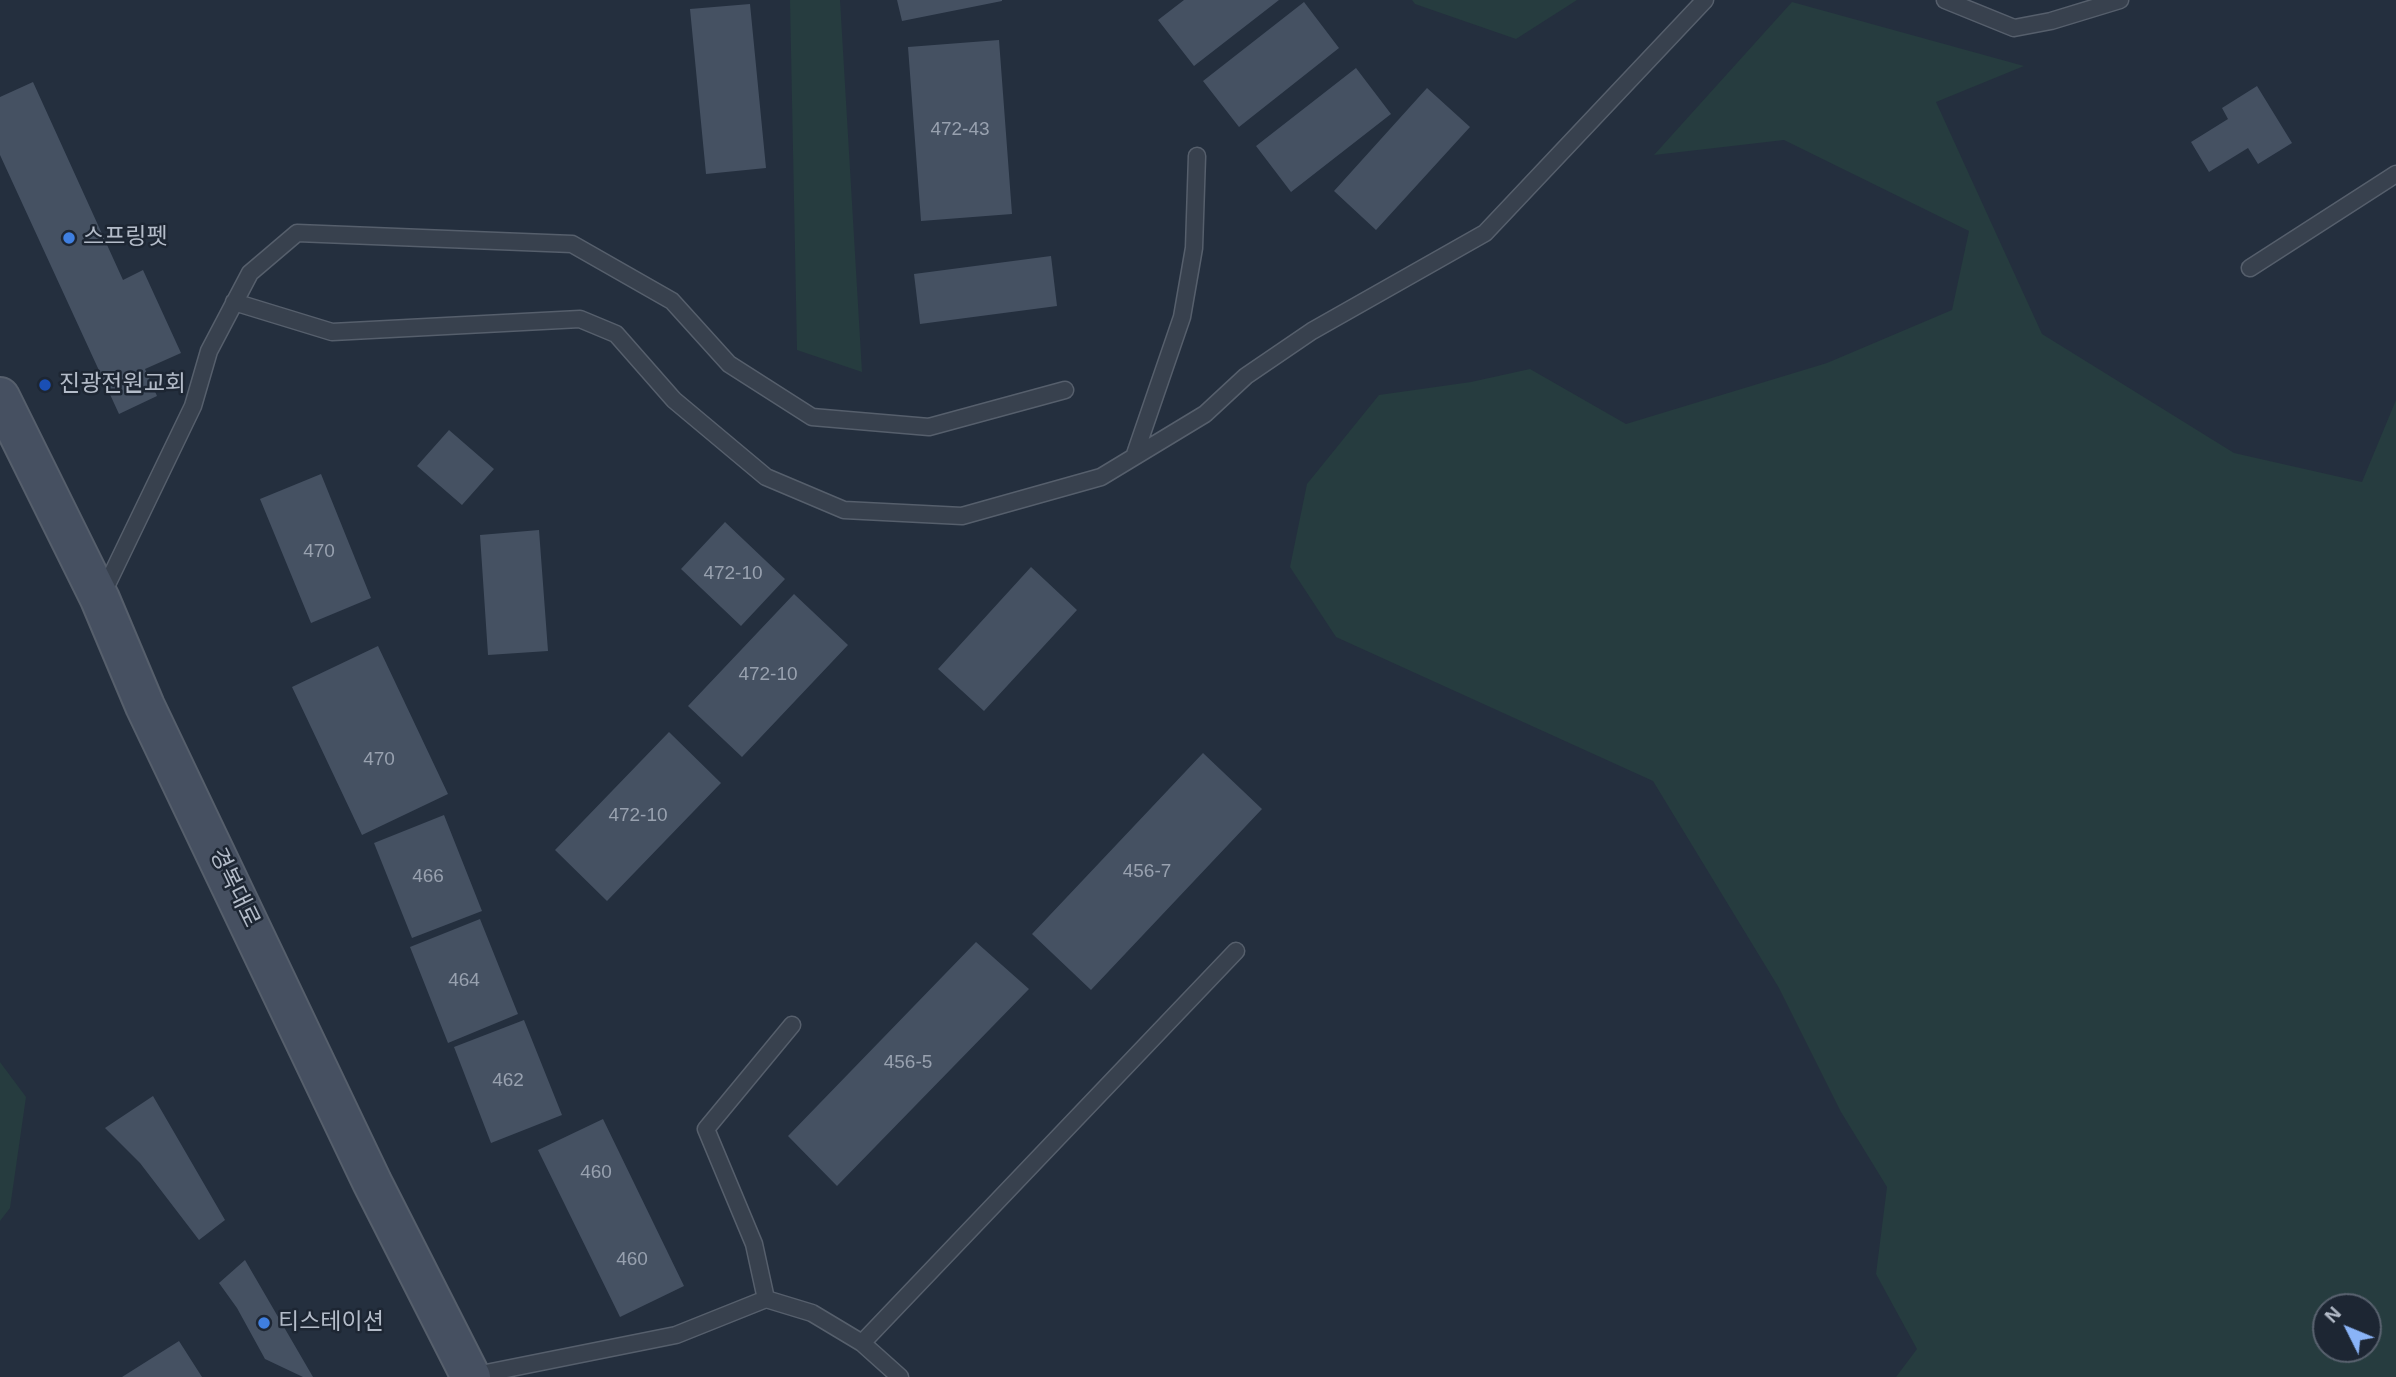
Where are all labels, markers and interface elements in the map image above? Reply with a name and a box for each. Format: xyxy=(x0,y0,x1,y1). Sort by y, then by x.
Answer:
house number: 472-43 xyxy=(930,119,990,141)
place label: 스프링펫 xyxy=(83,224,168,252)
marker: 스프링펫 xyxy=(61,230,77,246)
place label: 진광전원교회 xyxy=(59,371,186,399)
marker: 진광전원교회 xyxy=(37,377,53,393)
house number: 470 xyxy=(303,541,335,563)
house number: 472-10 xyxy=(703,563,763,585)
house number: 472-10 xyxy=(738,664,798,686)
house number: 470 xyxy=(363,749,395,771)
house number: 472-10 xyxy=(608,805,668,827)
street label: 경복대로 xyxy=(203,844,265,932)
house number: 456-7 xyxy=(1123,861,1171,883)
house number: 466 xyxy=(412,866,444,888)
house number: 464 xyxy=(448,970,480,992)
house number: 456-5 xyxy=(884,1052,932,1074)
house number: 462 xyxy=(492,1070,524,1092)
house number: 460 xyxy=(580,1162,612,1184)
house number: 460 xyxy=(616,1249,648,1271)
north arrow xyxy=(2312,1293,2382,1363)
text: N xyxy=(2320,1303,2345,1327)
place label: 티스테이션 xyxy=(278,1309,384,1337)
marker: 티스테이션 xyxy=(256,1315,272,1331)

